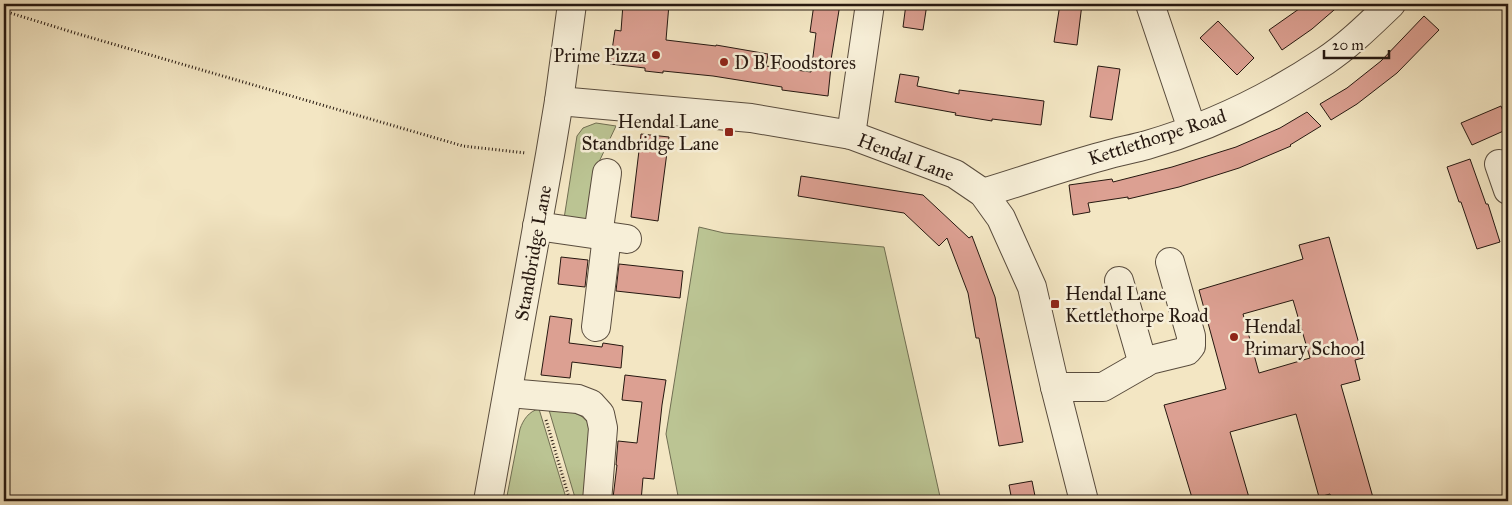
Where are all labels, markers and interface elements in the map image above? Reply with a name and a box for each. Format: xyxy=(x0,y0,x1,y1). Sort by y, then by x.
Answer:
scale bar xyxy=(1324,28,1390,60)
text: 20 m xyxy=(1332,36,1364,54)
place label: Prime Pizza xyxy=(553,44,647,67)
marker: Prime Pizza xyxy=(650,49,662,61)
place label: D B Foodstores xyxy=(734,51,856,74)
marker: D B Foodstores xyxy=(718,56,730,68)
street label: Kettlethorpe Road xyxy=(1085,104,1229,170)
place label: Hendal Lane Standbridge Lane xyxy=(581,110,719,156)
marker: Hendal Lane Standbridge Lane xyxy=(723,126,735,138)
street label: Hendal Lane xyxy=(855,128,958,186)
street label: Standbridge Lane xyxy=(510,183,557,323)
place label: Hendal Lane Kettlethorpe Road xyxy=(1065,282,1209,327)
marker: Hendal Lane Kettlethorpe Road xyxy=(1049,298,1061,310)
place label: Hendal Primary School xyxy=(1244,315,1366,360)
marker: Hendal Primary School xyxy=(1228,331,1240,343)

